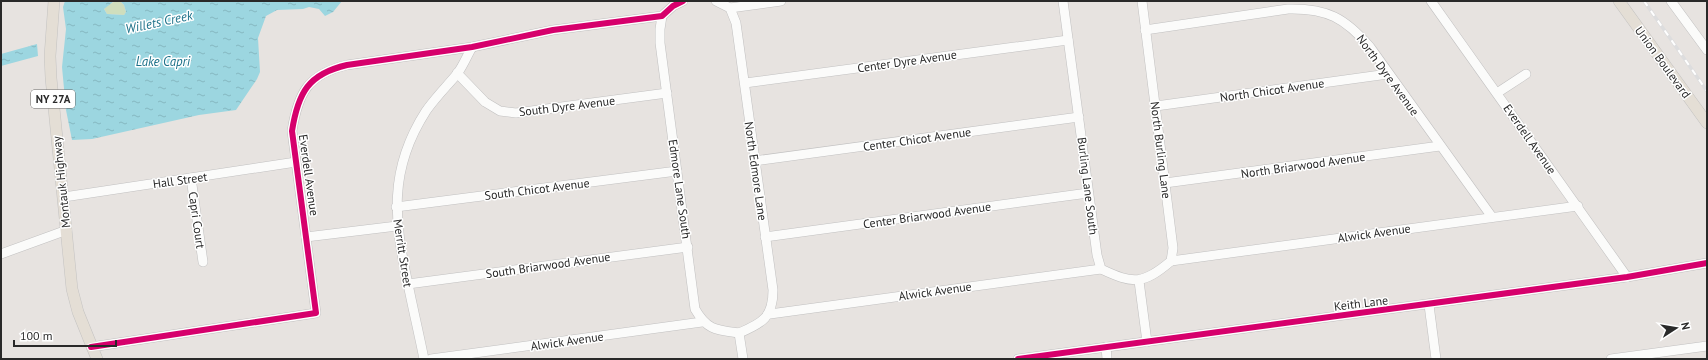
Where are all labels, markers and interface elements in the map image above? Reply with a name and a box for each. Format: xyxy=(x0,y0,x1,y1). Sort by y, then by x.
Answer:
water label: Willets Creek xyxy=(124,6,195,37)
street label: Union Boulevard xyxy=(1632,23,1694,101)
street label: North Dyre Avenue xyxy=(1354,32,1422,118)
street label: Center Dyre Avenue xyxy=(856,47,958,75)
water label: Lake Capri xyxy=(136,53,191,70)
street label: North Chicot Avenue xyxy=(1219,75,1325,105)
road number: NY 27A xyxy=(31,90,75,108)
street label: South Dyre Avenue xyxy=(518,93,616,119)
street label: North Burling Lane xyxy=(1148,101,1174,199)
street label: Everdell Avenue xyxy=(1500,101,1560,177)
street label: North Edmore Lane xyxy=(742,121,770,221)
street label: Center Chicot Avenue xyxy=(862,124,972,154)
street label: Everdell Avenue xyxy=(296,133,322,217)
street label: Montauk Highway xyxy=(49,135,73,229)
street label: Burling Lane South xyxy=(1075,136,1101,236)
street label: Edmore Lane South xyxy=(666,138,694,240)
street label: North Briarwood Avenue xyxy=(1240,149,1366,181)
street label: Hall Street xyxy=(152,169,208,191)
street label: South Chicot Avenue xyxy=(484,175,590,203)
street label: Capri Court xyxy=(186,191,208,249)
street label: Center Briarwood Avenue xyxy=(862,199,992,231)
street label: Merritt Street xyxy=(390,218,416,288)
street label: Alwick Avenue xyxy=(1336,220,1412,246)
street label: South Briarwood Avenue xyxy=(485,249,611,281)
street label: Alwick Avenue xyxy=(897,278,973,304)
street label: Keith Lane xyxy=(1333,292,1389,314)
north arrow xyxy=(1656,308,1696,348)
text: N xyxy=(1678,321,1693,331)
scale bar xyxy=(14,322,116,348)
text: 100 m xyxy=(20,328,53,343)
street label: Alwick Avenue xyxy=(529,328,605,354)

